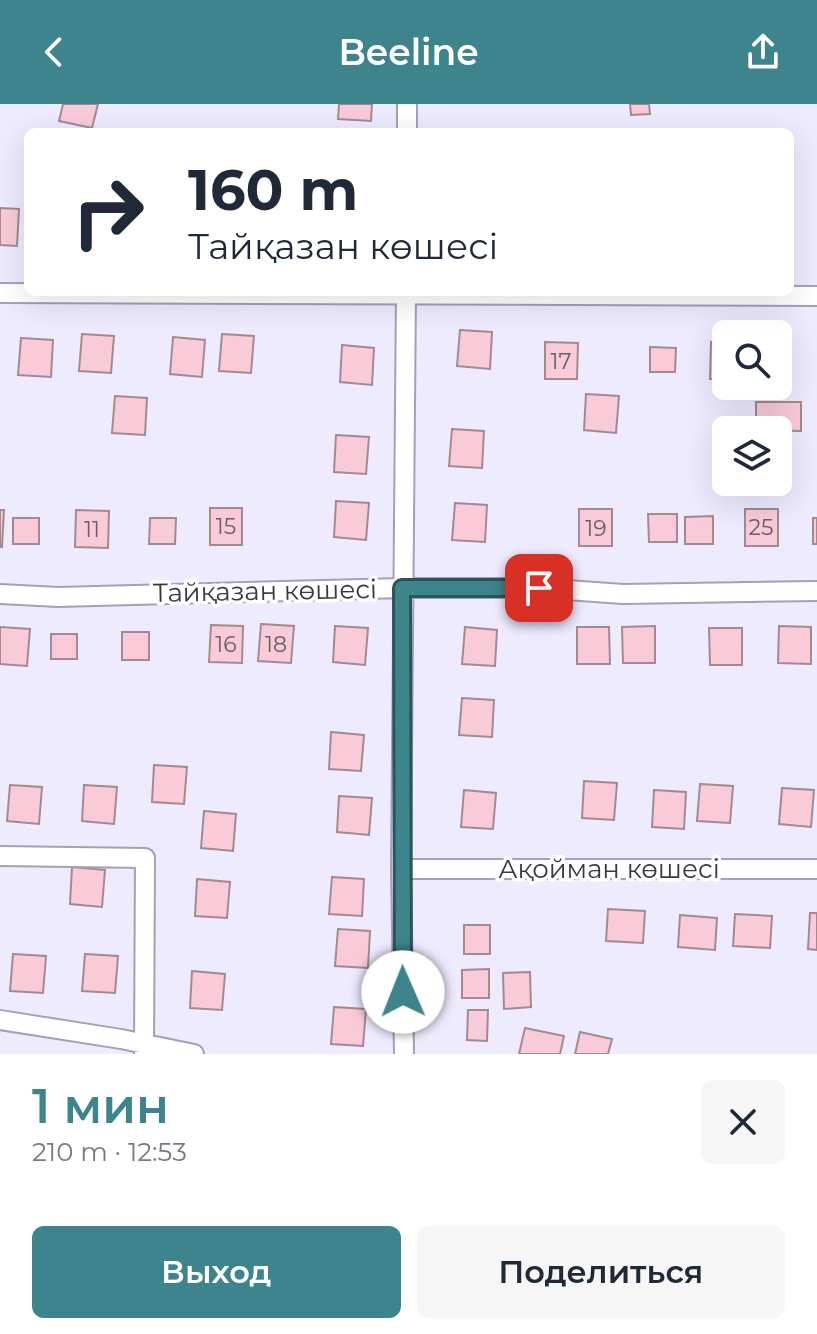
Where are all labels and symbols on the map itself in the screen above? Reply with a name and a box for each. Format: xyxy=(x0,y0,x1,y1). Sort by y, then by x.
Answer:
house number: 17 xyxy=(551,348,571,375)
house number: 15 xyxy=(216,513,236,540)
house number: 25 xyxy=(749,514,773,541)
house number: 19 xyxy=(585,515,607,542)
house number: 11 xyxy=(84,516,100,543)
pin xyxy=(505,554,573,622)
street label: Тайқазан көшесі xyxy=(153,573,377,609)
house number: 16 xyxy=(215,631,237,658)
house number: 18 xyxy=(265,631,287,658)
street label: Ақойман көшесі xyxy=(498,853,720,885)
position arrow xyxy=(361,950,445,1034)

